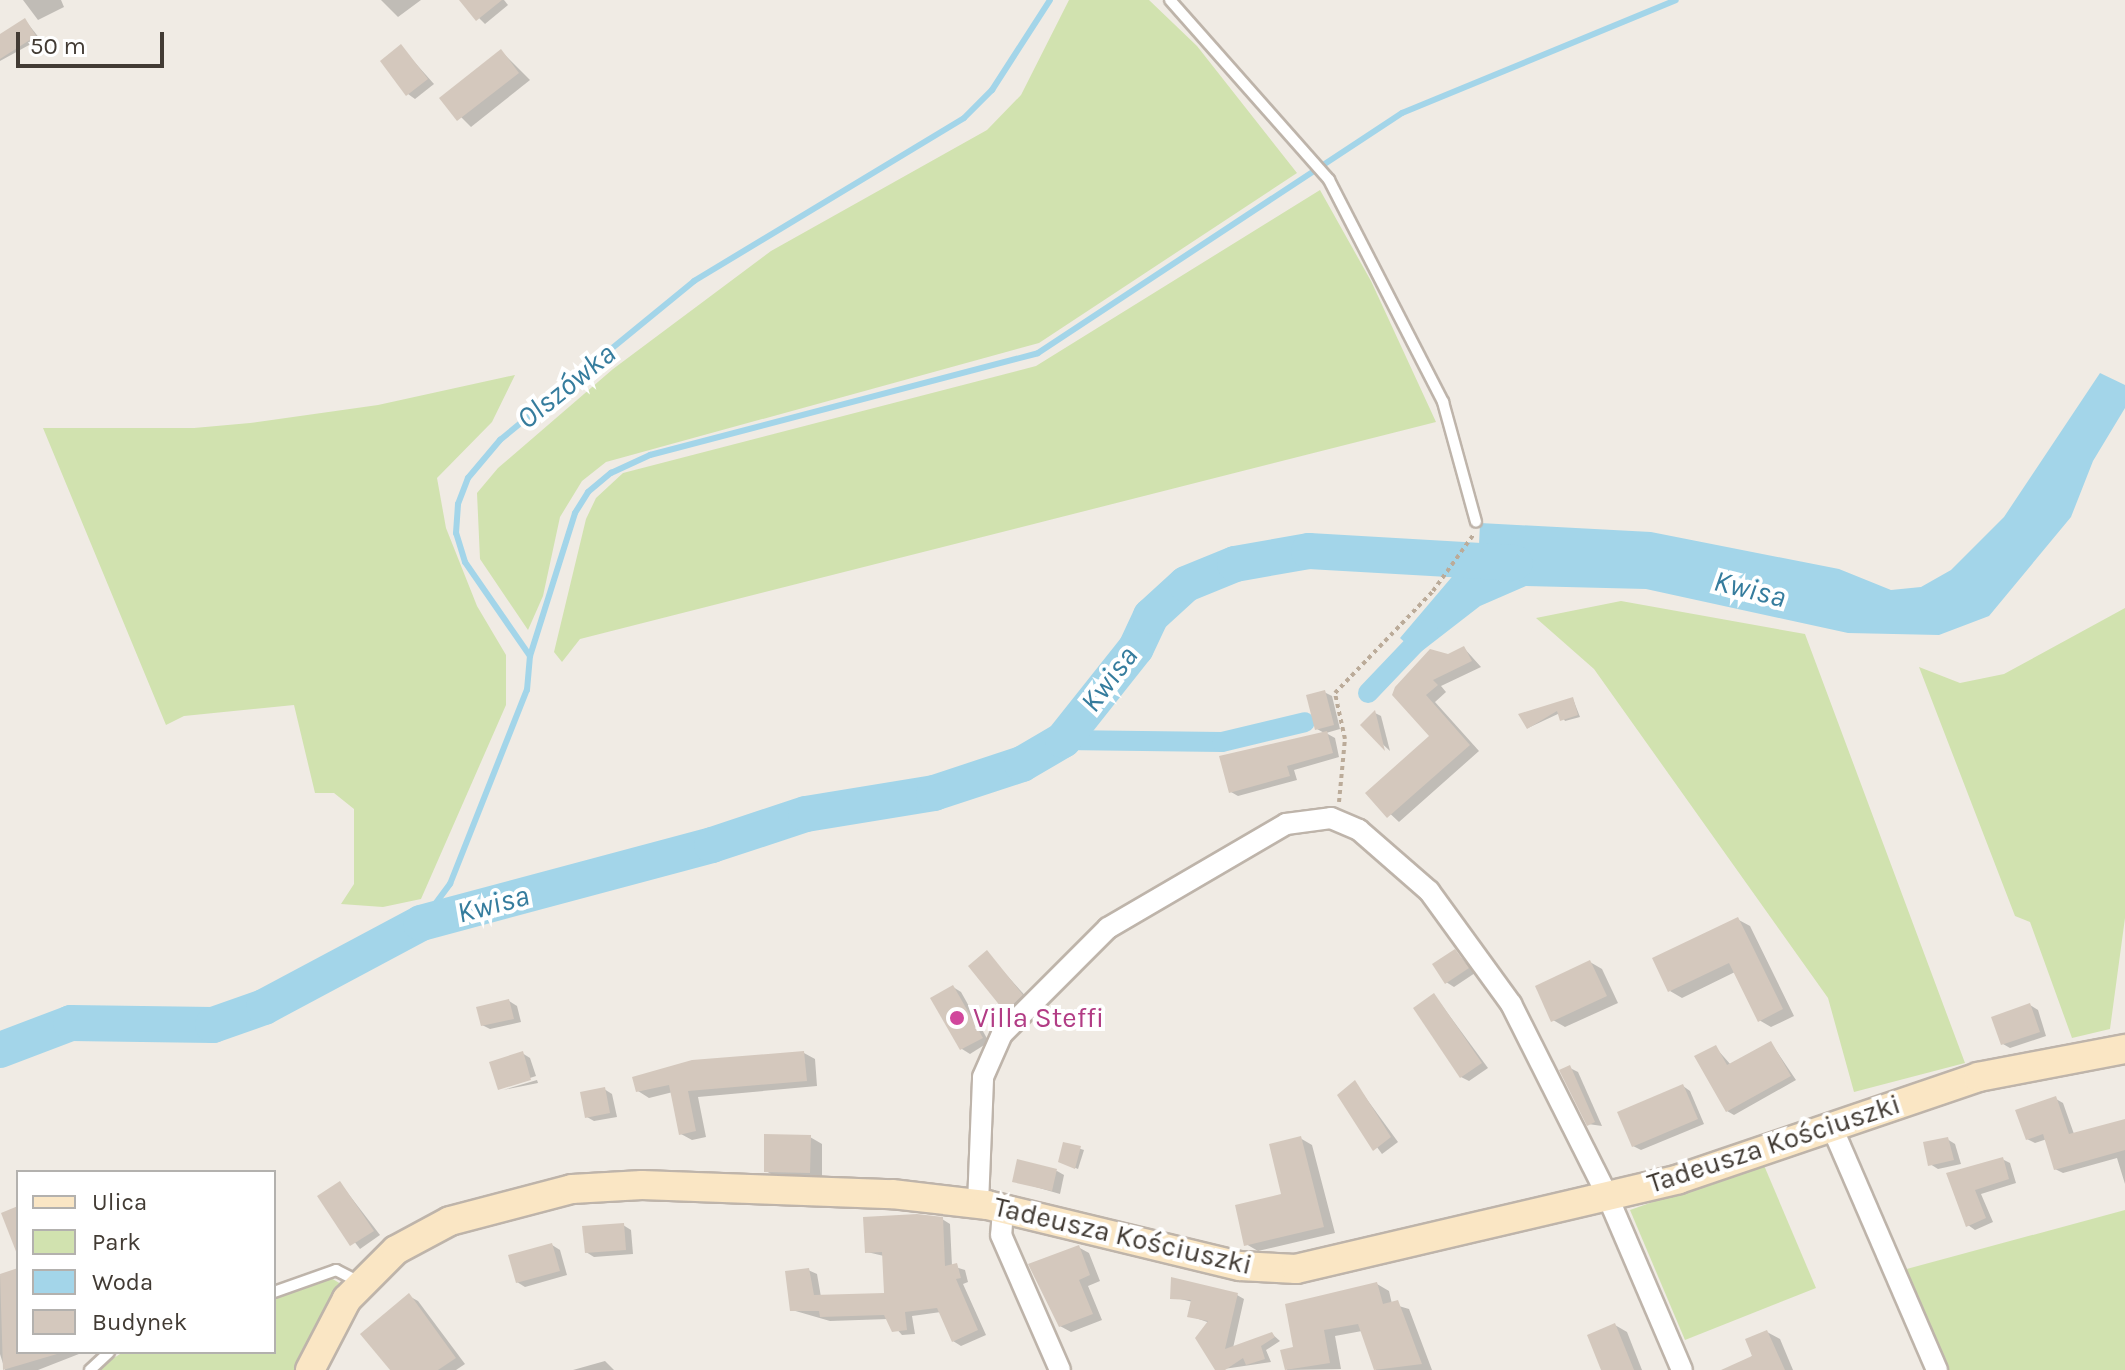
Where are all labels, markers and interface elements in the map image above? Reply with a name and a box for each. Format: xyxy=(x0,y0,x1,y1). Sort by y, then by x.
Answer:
scale bar xyxy=(20,16,168,66)
text: 50 m xyxy=(30,32,86,60)
water label: Olszówka xyxy=(509,335,623,437)
water label: Kwisa xyxy=(1710,563,1790,615)
water label: Kwisa xyxy=(1073,639,1145,719)
water label: Kwisa xyxy=(453,877,533,931)
place label: Villa Steffi xyxy=(973,1001,1104,1035)
marker: Villa Steffi xyxy=(948,1009,966,1027)
street label: Tadeusza Kościuszki xyxy=(1643,1087,1905,1201)
legend xyxy=(16,1170,276,1354)
text: Ulica xyxy=(92,1188,147,1216)
street label: Tadeusza Kościuszki xyxy=(991,1190,1255,1282)
text: Park xyxy=(92,1228,141,1256)
text: Woda xyxy=(92,1268,153,1296)
text: Budynek xyxy=(92,1308,187,1336)

